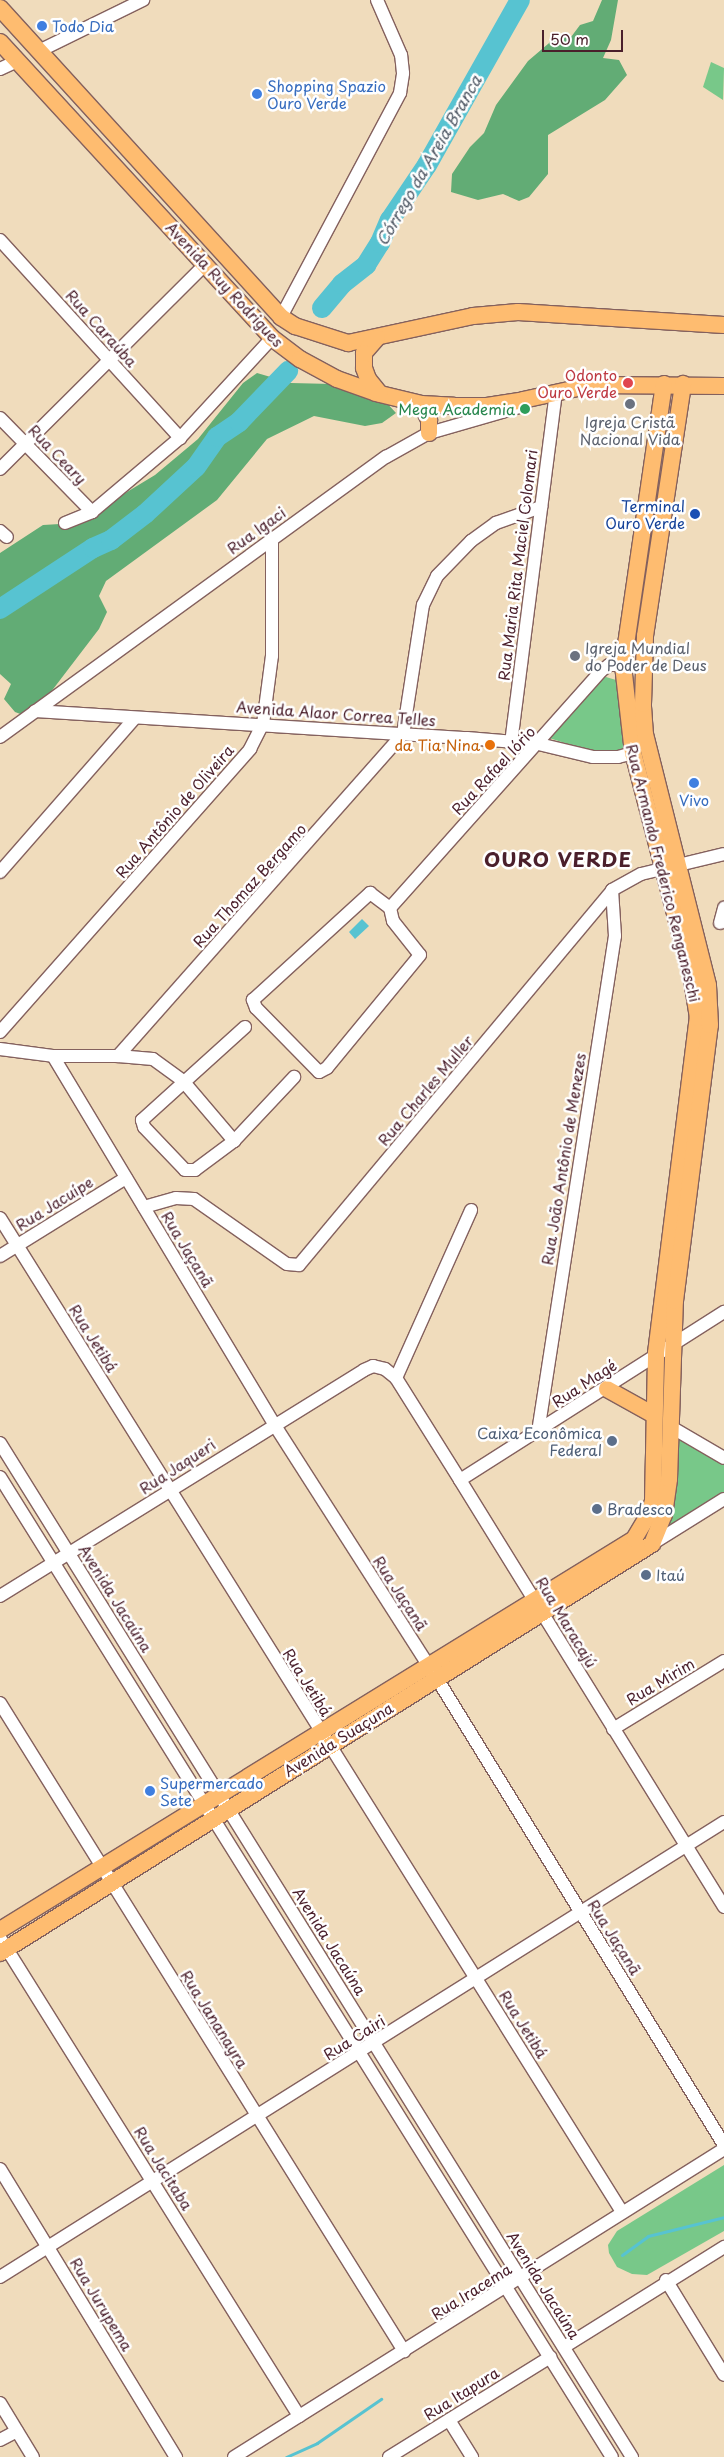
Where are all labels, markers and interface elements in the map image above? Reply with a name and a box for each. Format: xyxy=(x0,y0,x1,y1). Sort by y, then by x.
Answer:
place label: Todo Dia xyxy=(52,17,115,35)
marker: Todo Dia xyxy=(36,20,48,32)
scale bar xyxy=(544,20,625,52)
text: 50 m xyxy=(550,27,589,50)
water label: Córrego da Areia Branca xyxy=(371,71,485,249)
place label: Shopping Spazio Ouro Verde xyxy=(267,76,386,111)
marker: Shopping Spazio Ouro Verde xyxy=(251,88,263,100)
street label: Avenida Ruy Rodrigues xyxy=(162,217,288,351)
street label: Rua Caraúba xyxy=(63,286,141,370)
place label: Odonto Ouro Verde xyxy=(537,365,617,400)
marker: Odonto Ouro Verde xyxy=(621,376,635,390)
marker: Igreja Cristã Nacional Vida xyxy=(624,398,636,410)
place label: Mega Academia xyxy=(398,400,515,418)
marker: Mega Academia xyxy=(519,403,531,415)
place label: Igreja Cristã Nacional Vida xyxy=(580,412,680,447)
street label: Rua Ceary xyxy=(25,420,91,488)
street label: Rua Maria Rita Maciel Colomari xyxy=(494,447,540,683)
place label: Terminal Ouro Verde xyxy=(605,496,685,531)
street label: Rua Igaci xyxy=(223,503,289,557)
marker: Terminal Ouro Verde xyxy=(689,508,701,520)
place label: Igreja Mundial do Poder de Deus xyxy=(585,638,709,673)
marker: Igreja Mundial do Poder de Deus xyxy=(569,650,581,662)
street label: Avenida Alaor Correa Telles xyxy=(236,697,436,729)
street label: Rua Rafael Iório xyxy=(447,722,539,818)
place label: da Tia Nina xyxy=(395,736,480,754)
marker: da Tia Nina xyxy=(484,739,496,751)
street label: Rua Antônio de Oliveira xyxy=(110,740,238,882)
street label: Rua Armando Frederico Renganeschi xyxy=(623,742,705,1004)
marker: Vivo xyxy=(688,777,700,789)
place label: Vivo xyxy=(679,791,709,809)
street label: Rua Thomaz Bergamo xyxy=(189,819,309,951)
district label: OURO VERDE xyxy=(483,847,633,871)
street label: Rua Charles Muller xyxy=(373,1031,477,1149)
street label: Rua João Antônio de Menezes xyxy=(537,1050,589,1268)
street label: Rua Jacuípe xyxy=(11,1172,97,1234)
street label: Rua Jaçanã xyxy=(158,1207,218,1291)
street label: Rua Jetibá xyxy=(66,1300,122,1376)
street label: Rua Magé xyxy=(548,1355,620,1411)
place label: Caixa Econômica Federal xyxy=(477,1423,602,1458)
street label: Rua Jaqueri xyxy=(136,1435,218,1497)
marker: Caixa Econômica Federal xyxy=(606,1435,618,1447)
place label: Bradesco xyxy=(607,1500,673,1518)
marker: Bradesco xyxy=(591,1503,603,1515)
street label: Avenida Jacaúna xyxy=(76,1541,156,1655)
street label: Rua Jaçanã xyxy=(370,1552,432,1634)
place label: Itaú xyxy=(656,1566,685,1584)
marker: Itaú xyxy=(640,1569,652,1581)
street label: Rua Maracajú xyxy=(533,1573,601,1671)
street label: Rua Jetibá xyxy=(280,1644,336,1720)
street label: Rua Mirim xyxy=(623,1654,697,1708)
street label: Avenida Suaçuna xyxy=(280,1698,396,1780)
place label: Supermercado Sete xyxy=(160,1773,263,1808)
marker: Supermercado Sete xyxy=(144,1785,156,1797)
street label: Avenida Jacaúna xyxy=(290,1884,370,1998)
street label: Rua Jaçanã xyxy=(584,1896,646,1978)
street label: Rua Jananayra xyxy=(177,1966,253,2072)
street label: Rua Jetibá xyxy=(496,1986,552,2062)
street label: Rua Cairi xyxy=(320,2011,388,2063)
street label: Rua Jacitaba xyxy=(131,2122,197,2214)
street label: Avenida Jacaúna xyxy=(504,2228,584,2342)
street label: Rua Jurupema xyxy=(67,2254,137,2354)
street label: Rua Iracema xyxy=(427,2259,515,2323)
street label: Rua Itapura xyxy=(420,2363,502,2423)

